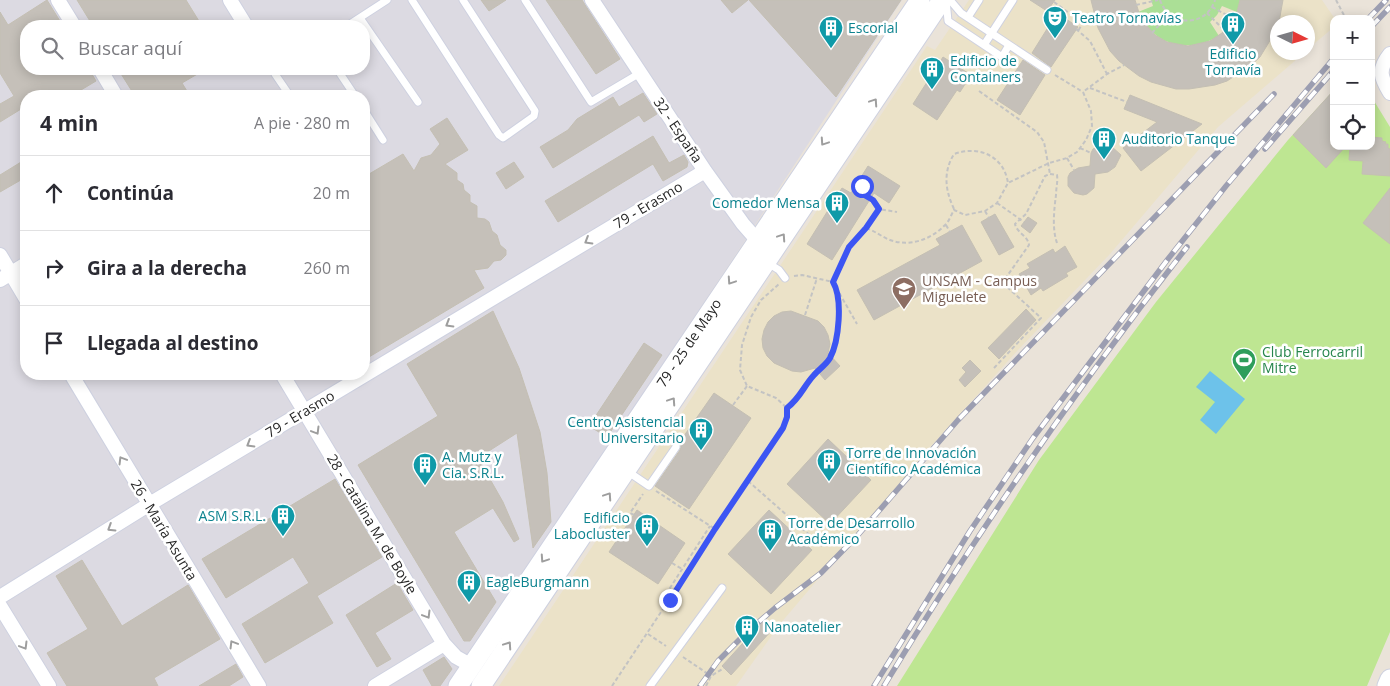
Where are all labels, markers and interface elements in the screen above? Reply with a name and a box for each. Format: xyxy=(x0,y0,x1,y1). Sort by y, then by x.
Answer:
theatre icon: Teatro Tornavías xyxy=(1042,5,1068,39)
place label: Teatro Tornavías xyxy=(1072,8,1182,27)
building icon: Edificio Tornavía xyxy=(1220,11,1246,45)
building icon: Escorial xyxy=(818,15,844,49)
north arrow xyxy=(1270,15,1315,60)
map controls xyxy=(1330,15,1375,150)
button: + xyxy=(1330,15,1375,60)
place label: Escorial xyxy=(848,18,898,37)
search box xyxy=(20,20,370,75)
icon: search xyxy=(38,34,66,62)
text: Buscar aquí xyxy=(78,35,182,61)
place label: Edificio Tornavía xyxy=(1205,44,1261,79)
place label: Edificio de Containers xyxy=(950,51,1021,86)
building icon: Edificio de Containers xyxy=(919,56,945,90)
button: − xyxy=(1330,60,1375,105)
street label: 32 - España xyxy=(650,93,707,166)
one-way arrow xyxy=(867,99,877,108)
button: locate xyxy=(1330,105,1375,150)
text: 4 min xyxy=(40,109,98,137)
text: A pie · 280 m xyxy=(254,112,350,134)
building icon: Auditorio Tanque xyxy=(1091,126,1117,160)
place label: Auditorio Tanque xyxy=(1122,129,1235,148)
one-way arrow xyxy=(821,137,831,146)
route start xyxy=(851,175,874,198)
street label: 79 - Erasmo xyxy=(610,177,686,233)
icon: ahead xyxy=(40,179,68,207)
text: Continúa xyxy=(87,180,174,206)
text: 20 m xyxy=(313,182,350,204)
building icon: Comedor Mensa xyxy=(824,190,850,224)
place label: Comedor Mensa xyxy=(712,193,820,212)
one-way arrow xyxy=(776,233,785,243)
one-way arrow xyxy=(585,234,594,244)
icon: right xyxy=(40,254,68,282)
text: Gira a la derecha xyxy=(87,255,247,281)
text: 260 m xyxy=(304,257,350,279)
place label: UNSAM - Campus Miguelete xyxy=(922,271,1037,306)
one-way arrow xyxy=(728,275,737,284)
school or university icon: UNSAM - Campus Miguelete xyxy=(891,276,917,310)
street label: 79 - 25 de Mayo xyxy=(652,295,725,391)
one-way arrow xyxy=(445,318,454,328)
icon: arrive xyxy=(40,329,68,357)
text: Llegada al destino xyxy=(87,330,259,356)
place label: Club Ferrocarril Mitre xyxy=(1262,342,1363,377)
sports icon: Club Ferrocarril Mitre xyxy=(1231,347,1257,381)
street label: 79 - Erasmo xyxy=(262,386,338,442)
one-way arrow xyxy=(666,397,675,406)
place label: Centro Asistencial Universitario xyxy=(567,412,684,447)
building icon: Centro Asistencial Universitario xyxy=(688,417,714,451)
one-way arrow xyxy=(310,425,320,434)
one-way arrow xyxy=(246,438,255,448)
place label: Torre de Innovación Científico Académica xyxy=(846,443,981,478)
place label: A. Mutz y Cia. S.R.L. xyxy=(442,447,504,482)
building icon: Torre de Innovación Científico Académica xyxy=(816,448,842,482)
street label: 28 - Catalina M. de Boyle xyxy=(323,450,422,597)
building icon: A. Mutz y Cia. S.R.L. xyxy=(412,452,438,486)
one-way arrow xyxy=(118,457,128,466)
street label: 26 - María Asunta xyxy=(127,476,202,584)
one-way arrow xyxy=(601,492,611,501)
building icon: ASM S.R.L. xyxy=(270,503,296,537)
place label: ASM S.R.L. xyxy=(199,506,266,525)
place label: Edificio Labocluster xyxy=(554,508,630,543)
building icon: Edificio Labocluster xyxy=(634,513,660,547)
place label: Torre de Desarrollo Académico xyxy=(788,513,915,548)
building icon: Torre de Desarrollo Académico xyxy=(757,518,783,552)
one-way arrow xyxy=(107,522,116,532)
one-way arrow xyxy=(541,553,550,562)
building icon: EagleBurgmann xyxy=(456,569,482,603)
place label: EagleBurgmann xyxy=(486,572,589,591)
route end xyxy=(659,589,682,612)
one-way arrow xyxy=(420,610,430,619)
building icon: Nanoatelier xyxy=(734,614,760,648)
place label: Nanoatelier xyxy=(764,617,841,636)
one-way arrow xyxy=(18,641,28,650)
one-way arrow xyxy=(230,641,240,650)
one-way arrow xyxy=(502,642,511,651)

